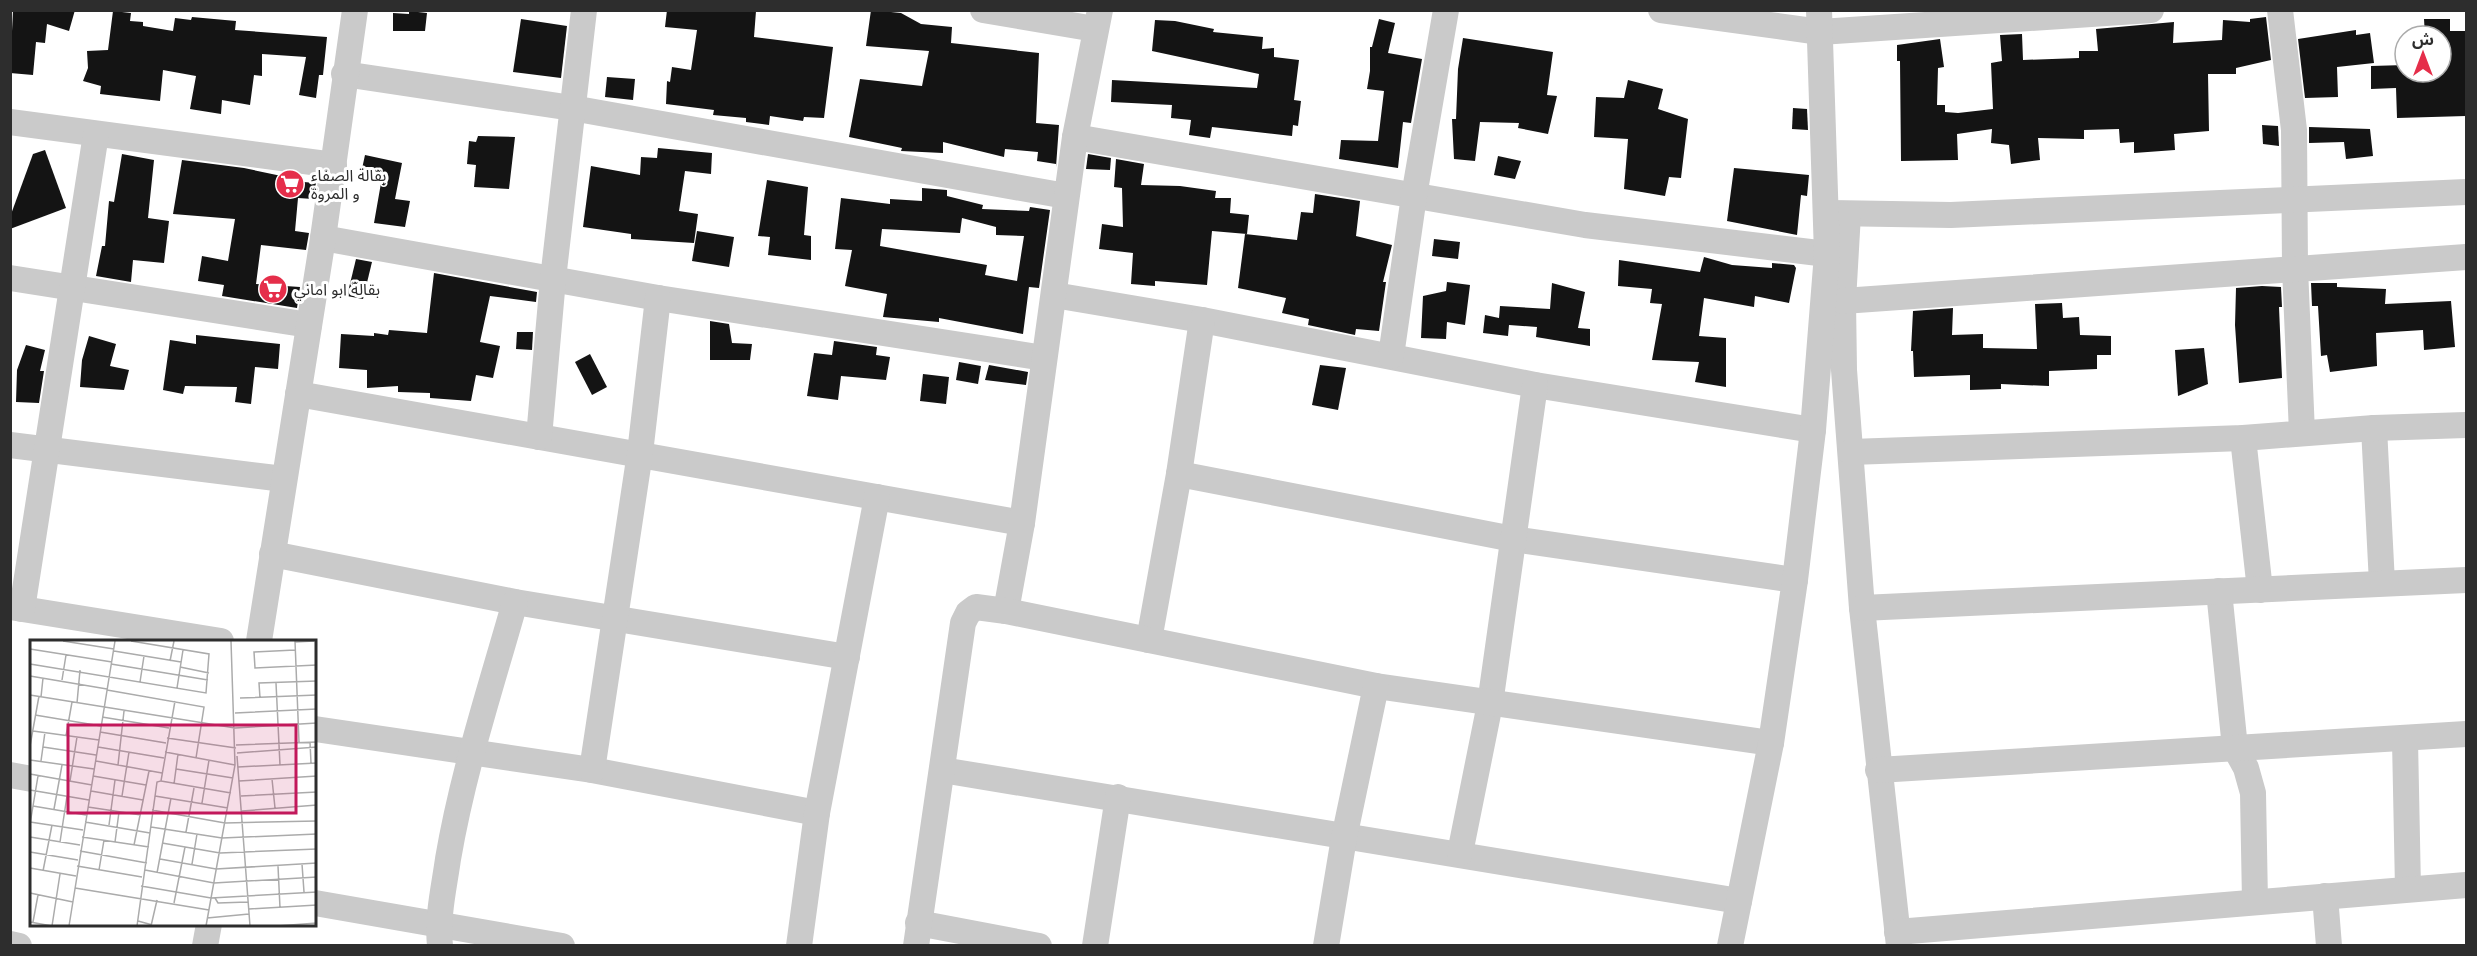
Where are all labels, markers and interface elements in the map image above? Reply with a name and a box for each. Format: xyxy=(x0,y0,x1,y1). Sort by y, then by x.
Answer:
north arrow xyxy=(2393,24,2453,84)
text: ش xyxy=(2412,29,2434,50)
place label: بقالة الصفاء و المروة xyxy=(311,165,386,204)
supermarket icon: بقالة الصفاء و المروة xyxy=(274,168,306,200)
supermarket icon: بقالة ابو اماني xyxy=(257,273,289,305)
place label: بقالة ابو اماني xyxy=(294,279,380,301)
inset map xyxy=(30,640,316,926)

